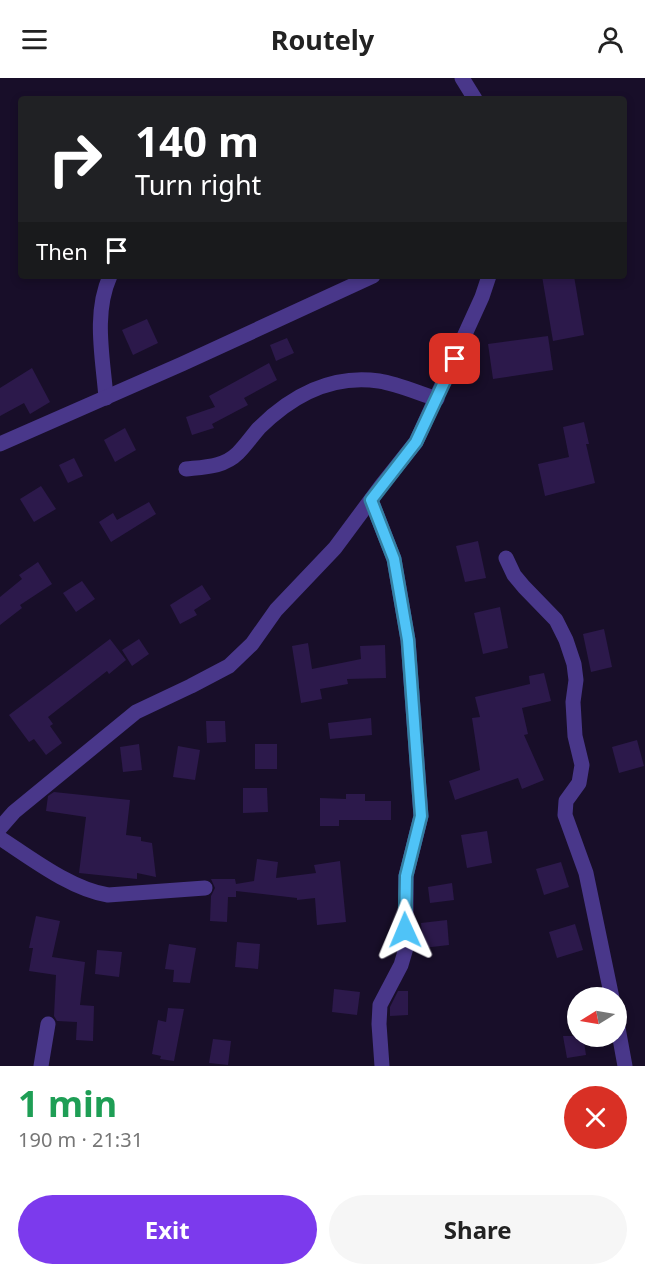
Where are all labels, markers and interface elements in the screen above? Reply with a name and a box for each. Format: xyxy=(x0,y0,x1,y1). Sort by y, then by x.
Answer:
text: Routely xyxy=(271,21,374,58)
icon: menu xyxy=(18,23,51,56)
icon: person xyxy=(594,23,627,56)
text: 140 m xyxy=(135,112,259,169)
icon: right xyxy=(36,120,114,198)
text: Turn right xyxy=(135,166,261,203)
icon: arrive xyxy=(100,234,133,267)
text: Then xyxy=(36,236,88,266)
pin xyxy=(429,333,480,384)
icon: arrive xyxy=(438,342,471,375)
position arrow xyxy=(373,898,437,962)
north arrow xyxy=(567,987,627,1047)
map controls xyxy=(567,987,627,1047)
text: 1 min xyxy=(18,1079,117,1128)
button: close xyxy=(564,1086,627,1149)
text: 190 m · 21:31 xyxy=(18,1126,143,1153)
button: Exit xyxy=(18,1195,317,1264)
button: Share xyxy=(329,1195,627,1264)

